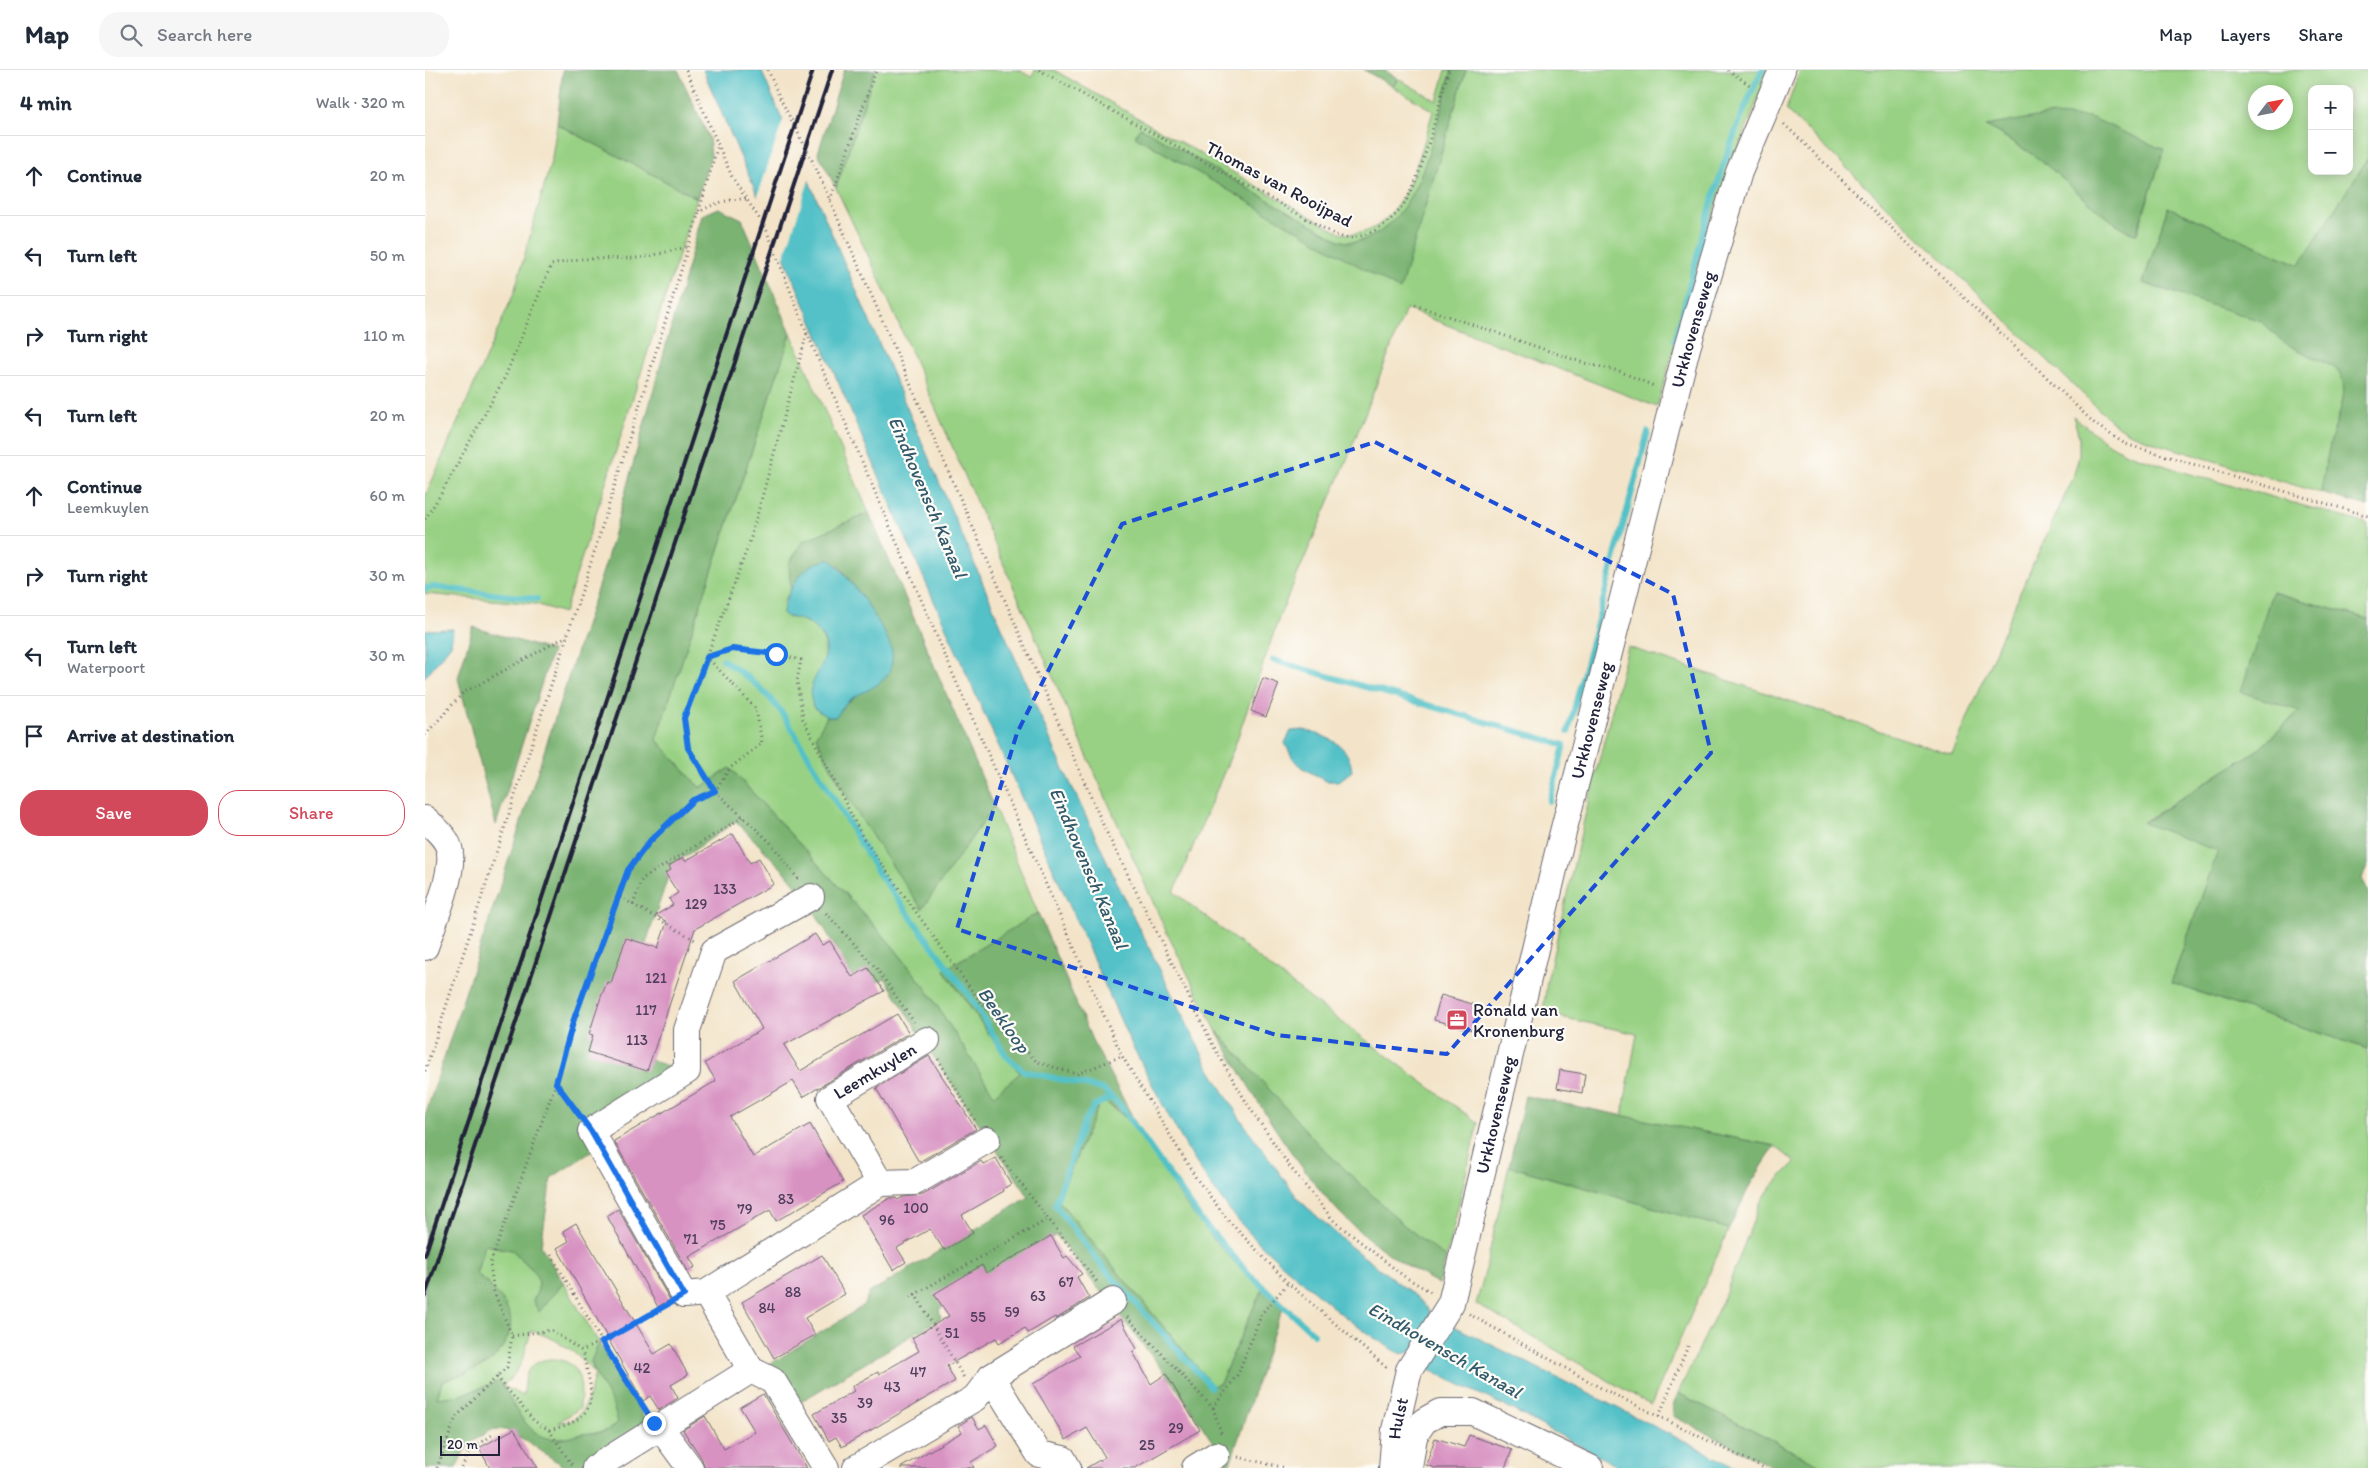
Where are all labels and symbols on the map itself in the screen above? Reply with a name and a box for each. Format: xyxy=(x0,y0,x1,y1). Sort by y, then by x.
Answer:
north arrow xyxy=(2248,85,2293,130)
street label: Thomas van Rooijpad xyxy=(1202,136,1356,232)
street label: Urkhovenseweg xyxy=(1666,268,1720,390)
water label: Eindhovensch Kanaal xyxy=(884,413,973,583)
route start xyxy=(765,643,788,666)
street label: Urkhovenseweg xyxy=(1566,659,1617,782)
water label: Eindhovensch Kanaal xyxy=(1045,784,1134,954)
house number: 133 xyxy=(713,880,737,898)
house number: 129 xyxy=(685,895,707,913)
house number: 121 xyxy=(645,969,667,987)
water label: Beekloop xyxy=(973,983,1035,1058)
place label: Ronald van Kronenburg xyxy=(1473,999,1565,1042)
house number: 117 xyxy=(635,1001,657,1019)
office icon: Ronald van Kronenburg xyxy=(1445,1008,1469,1032)
house number: 113 xyxy=(626,1031,648,1049)
street label: Leemkuylen xyxy=(830,1038,921,1104)
street label: Urkhovenseweg xyxy=(1471,1053,1520,1176)
house number: 83 xyxy=(778,1190,794,1208)
house number: 100 xyxy=(903,1199,929,1217)
house number: 79 xyxy=(737,1200,753,1218)
house number: 96 xyxy=(879,1211,895,1229)
house number: 75 xyxy=(710,1216,726,1234)
house number: 71 xyxy=(684,1230,698,1248)
house number: 67 xyxy=(1058,1273,1074,1291)
house number: 88 xyxy=(785,1283,801,1301)
house number: 63 xyxy=(1030,1287,1046,1305)
water label: Eindhovensch Kanaal xyxy=(1364,1297,1527,1404)
house number: 84 xyxy=(758,1299,776,1317)
house number: 59 xyxy=(1004,1303,1020,1321)
house number: 55 xyxy=(970,1308,986,1326)
house number: 51 xyxy=(945,1324,959,1342)
house number: 42 xyxy=(634,1359,651,1377)
house number: 47 xyxy=(910,1363,927,1381)
house number: 43 xyxy=(883,1378,901,1396)
house number: 39 xyxy=(857,1394,873,1412)
street label: Hulst xyxy=(1383,1395,1413,1440)
house number: 35 xyxy=(831,1409,847,1427)
route end xyxy=(643,1412,666,1435)
house number: 29 xyxy=(1168,1419,1184,1437)
scale bar xyxy=(440,1433,500,1456)
house number: 25 xyxy=(1139,1436,1155,1454)

